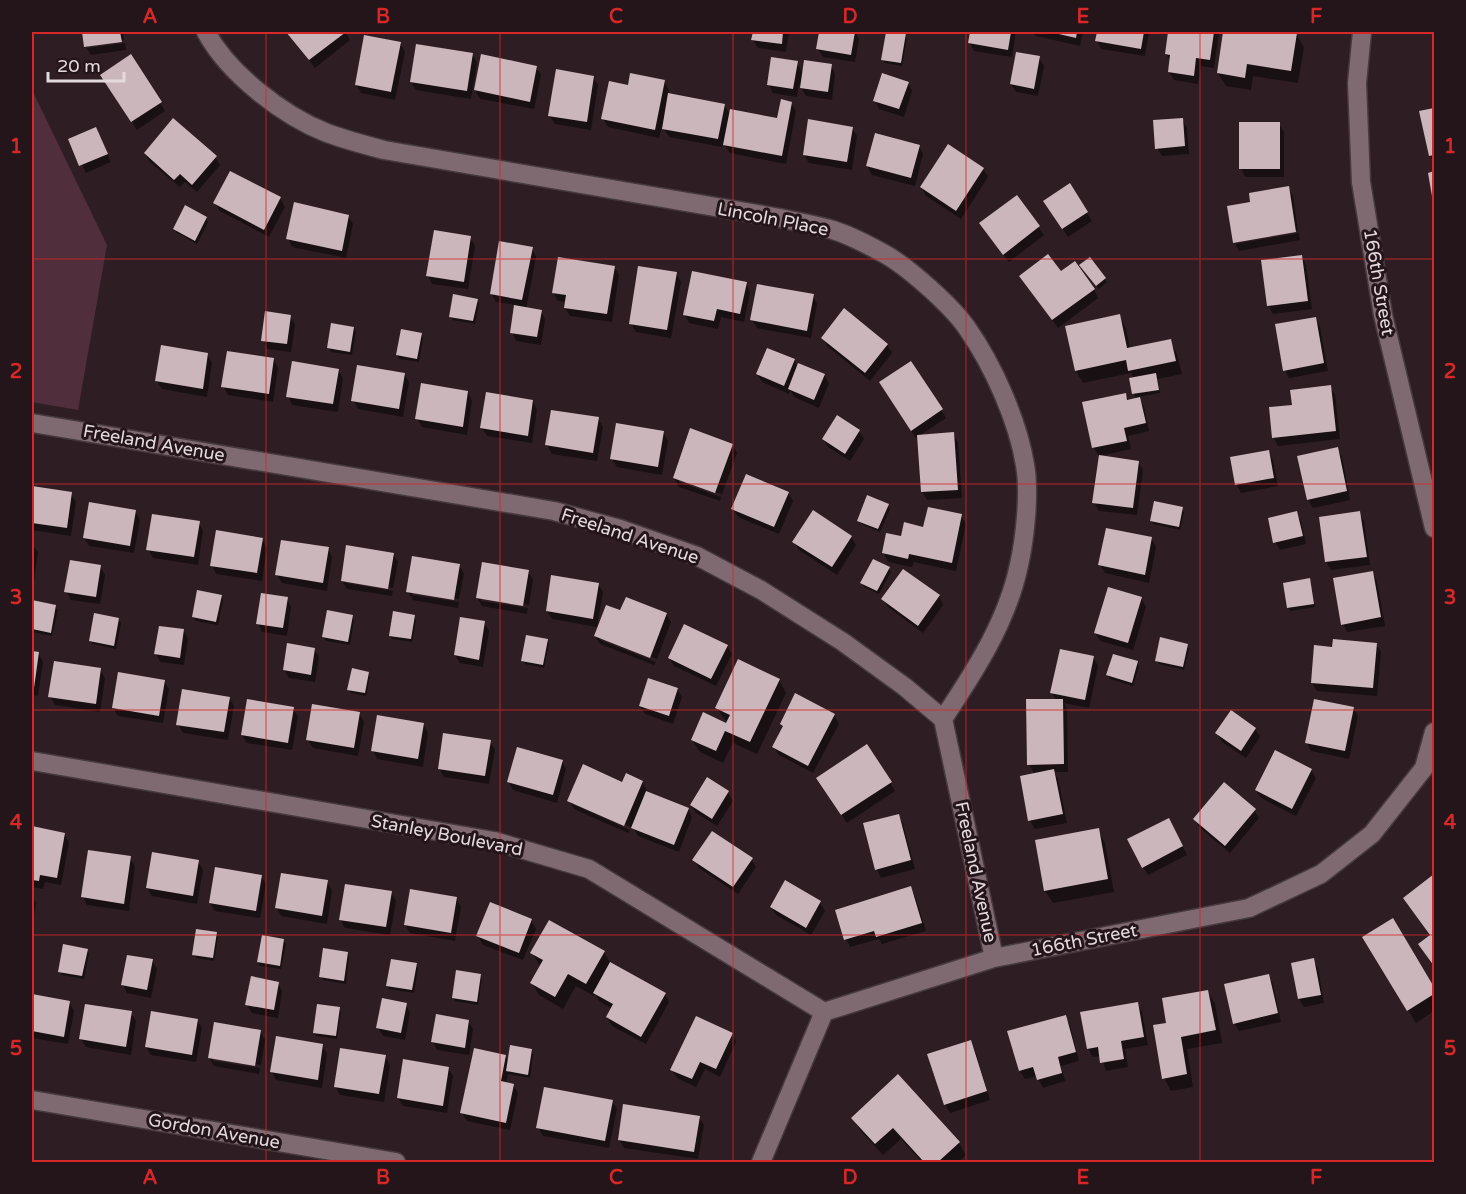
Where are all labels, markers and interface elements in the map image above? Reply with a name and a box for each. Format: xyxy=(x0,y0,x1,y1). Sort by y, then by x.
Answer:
text: A xyxy=(143,5,158,29)
text: B xyxy=(376,5,390,29)
text: C xyxy=(609,5,623,29)
text: D xyxy=(842,5,858,29)
text: E xyxy=(1077,5,1090,29)
text: F xyxy=(1310,5,1322,29)
scale bar xyxy=(48,45,124,83)
text: 20 m xyxy=(57,55,101,77)
text: 1 xyxy=(10,135,22,159)
text: 1 xyxy=(1444,135,1456,159)
street label: Lincoln Place xyxy=(716,197,830,241)
street label: 166th Street xyxy=(1359,227,1399,337)
text: 2 xyxy=(10,360,22,384)
text: 2 xyxy=(1444,360,1456,384)
street label: Freeland Avenue xyxy=(81,420,227,466)
street label: Freeland Avenue xyxy=(558,503,702,569)
text: 3 xyxy=(10,586,22,610)
text: 3 xyxy=(1444,586,1456,610)
street label: Freeland Avenue xyxy=(950,800,1002,944)
street label: Stanley Boulevard xyxy=(369,810,525,860)
text: 4 xyxy=(10,811,23,835)
text: 4 xyxy=(1444,811,1457,835)
street label: 166th Street xyxy=(1029,919,1139,961)
text: 5 xyxy=(10,1037,22,1061)
text: 5 xyxy=(1444,1037,1456,1061)
street label: Gordon Avenue xyxy=(146,1109,282,1153)
text: A xyxy=(143,1166,158,1190)
text: B xyxy=(376,1166,390,1190)
text: C xyxy=(609,1166,623,1190)
text: D xyxy=(842,1166,858,1190)
text: E xyxy=(1077,1166,1090,1190)
text: F xyxy=(1310,1166,1322,1190)

